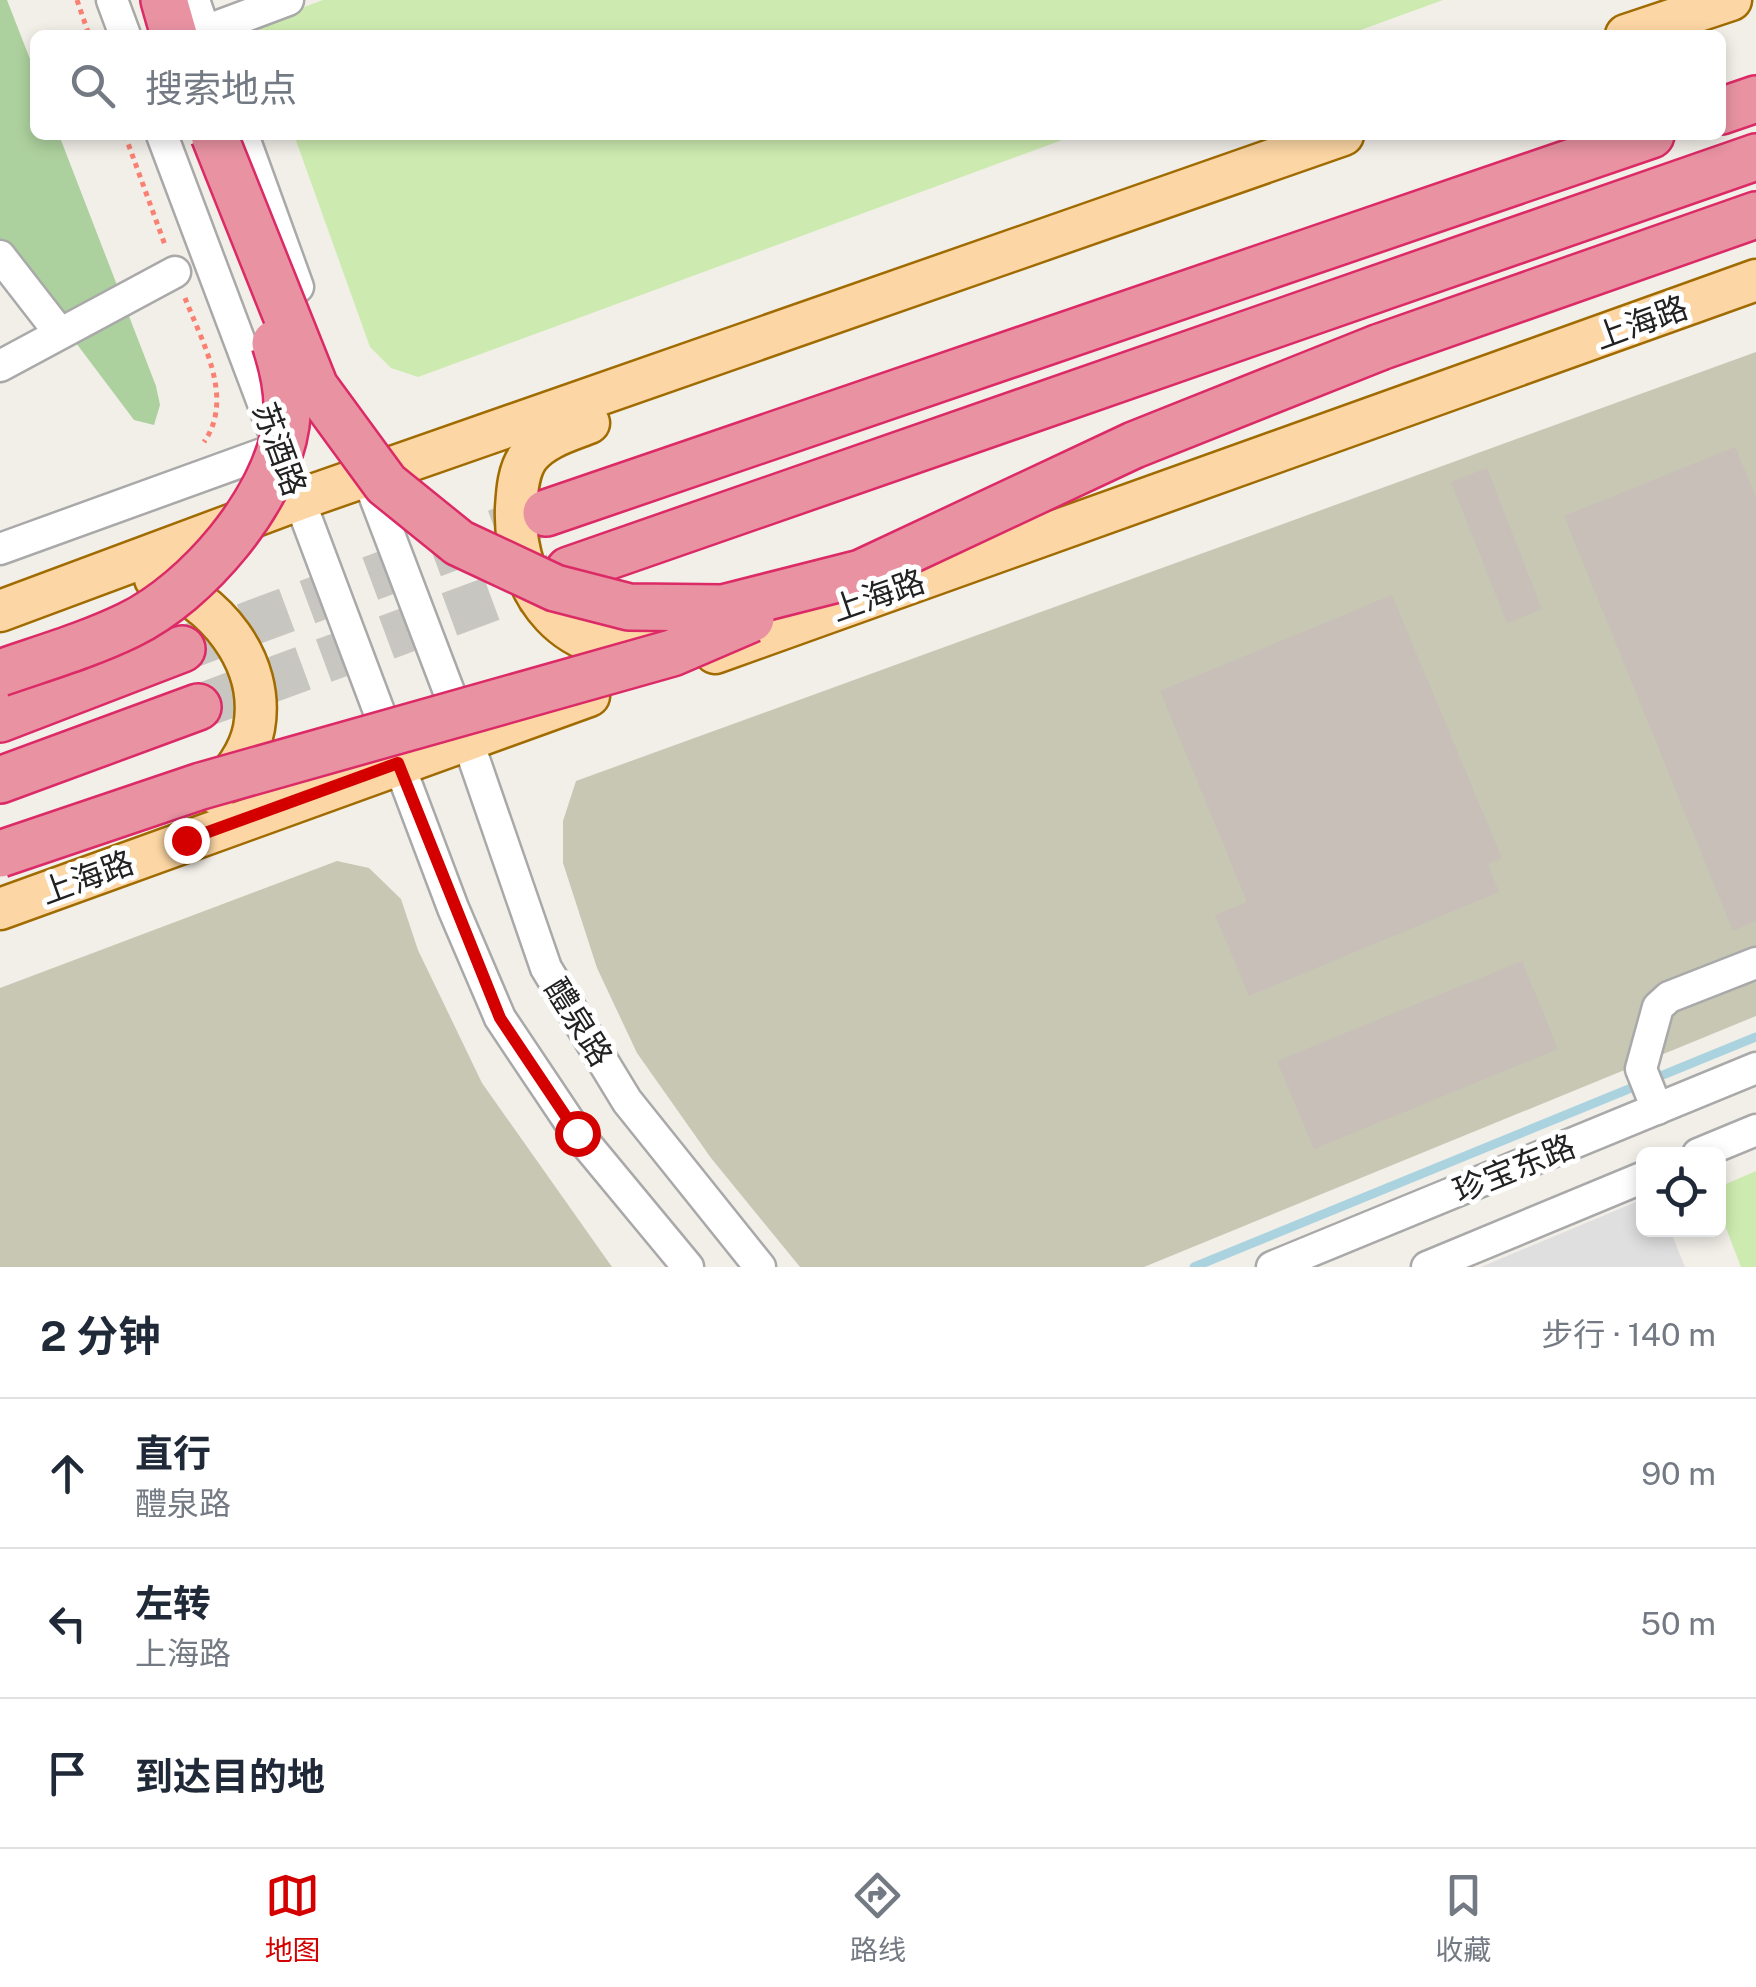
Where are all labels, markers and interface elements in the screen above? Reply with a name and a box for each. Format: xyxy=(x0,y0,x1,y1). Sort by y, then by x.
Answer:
search box xyxy=(30,30,1726,140)
icon: search xyxy=(65,58,120,113)
text: 搜索地点 xyxy=(145,66,297,111)
street label: 上海路 xyxy=(1590,288,1692,356)
street label: 苏酒路 xyxy=(246,398,314,500)
street label: 上海路 xyxy=(827,562,929,628)
route end xyxy=(164,818,210,864)
street label: 上海路 xyxy=(36,843,138,911)
street label: 醴泉路 xyxy=(538,971,620,1073)
route start xyxy=(555,1111,601,1157)
street label: 珍宝东路 xyxy=(1448,1127,1580,1209)
map controls xyxy=(1636,1147,1726,1237)
button: locate xyxy=(1636,1147,1726,1237)
text: 2 分钟 xyxy=(40,1311,160,1360)
text: 步行 · 140 m xyxy=(1541,1316,1716,1353)
text: 直行 xyxy=(135,1431,211,1476)
icon: ahead xyxy=(40,1446,95,1501)
text: 90 m xyxy=(1641,1455,1716,1492)
text: 醴泉路 xyxy=(135,1485,231,1522)
text: 左转 xyxy=(135,1581,211,1626)
icon: left xyxy=(40,1596,95,1651)
text: 50 m xyxy=(1640,1605,1716,1642)
text: 上海路 xyxy=(135,1635,231,1672)
icon: arrive xyxy=(40,1746,95,1801)
text: 到达目的地 xyxy=(135,1754,325,1799)
tab: 地图 xyxy=(265,1868,321,1968)
tab: 路线 xyxy=(850,1868,906,1968)
tab: 收藏 xyxy=(1435,1868,1491,1968)

